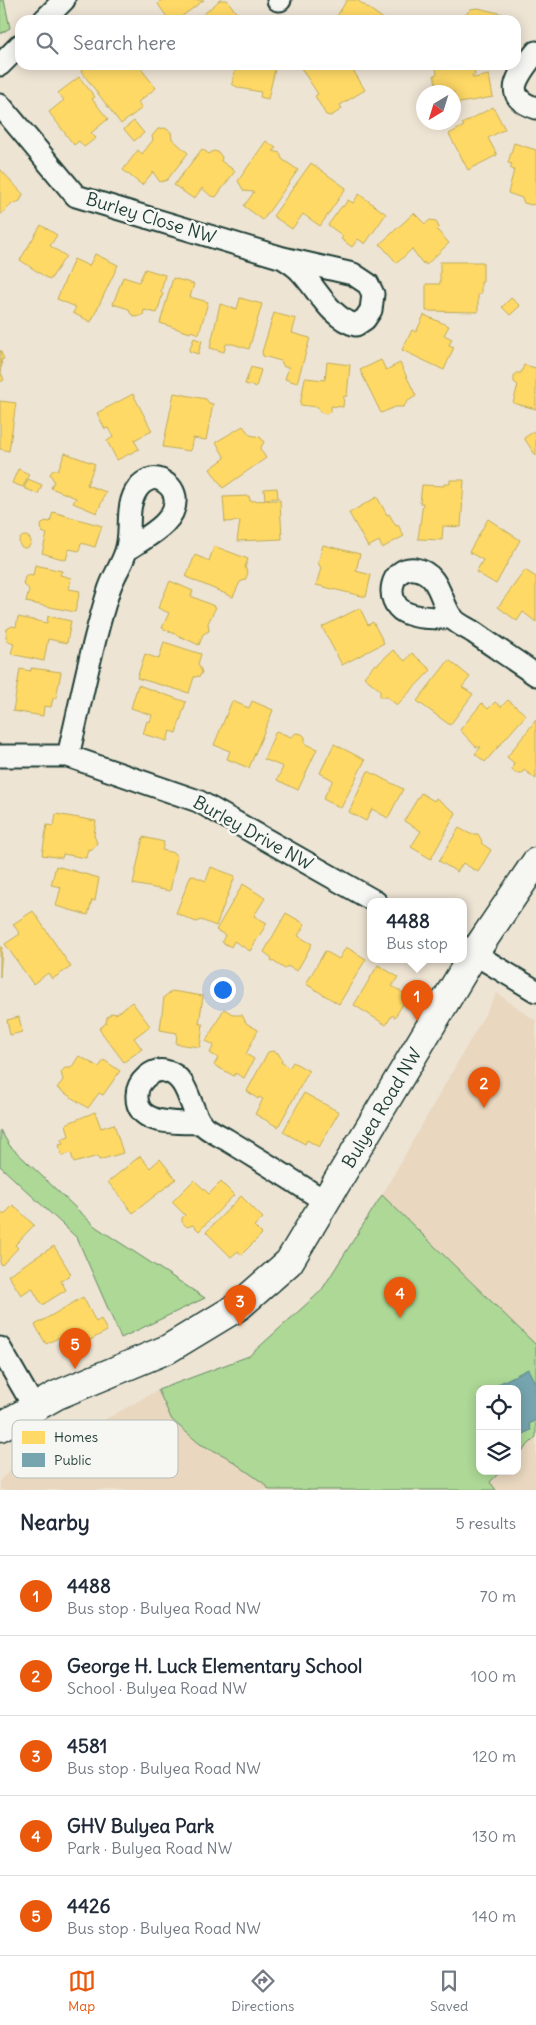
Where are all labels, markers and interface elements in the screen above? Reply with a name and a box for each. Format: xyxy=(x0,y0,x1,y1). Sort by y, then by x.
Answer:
search box xyxy=(15,15,521,70)
icon: search xyxy=(33,29,61,57)
text: Search here xyxy=(73,31,176,55)
north arrow xyxy=(416,85,461,130)
street label: Burley Close NW xyxy=(83,187,219,248)
street label: Burley Drive NW xyxy=(189,790,317,875)
popup xyxy=(367,898,467,963)
text: 4488 xyxy=(386,909,430,933)
text: Bus stop xyxy=(386,933,448,953)
your location xyxy=(210,977,236,1003)
pin: 1 xyxy=(401,980,433,1021)
street label: Bulyea Road NW xyxy=(337,1043,426,1172)
pin: 2 xyxy=(468,1067,500,1108)
pin: 4 xyxy=(384,1277,416,1318)
pin: 3 xyxy=(224,1285,256,1326)
pin: 5 xyxy=(59,1328,91,1369)
map controls xyxy=(476,1385,521,1475)
button: locate xyxy=(476,1385,521,1430)
legend xyxy=(12,1420,178,1478)
text: Homes xyxy=(54,1428,98,1446)
button: layers xyxy=(476,1430,521,1475)
text: Public xyxy=(54,1451,92,1469)
text: Nearby xyxy=(20,1509,90,1536)
text: 5 results xyxy=(455,1513,516,1533)
text: 4488 xyxy=(67,1574,111,1598)
text: 1 xyxy=(33,1586,39,1606)
text: 70 m xyxy=(480,1586,516,1606)
text: Bus stop · Bulyea Road NW xyxy=(67,1598,261,1618)
text: George H. Luck Elementary School xyxy=(67,1654,362,1678)
text: 2 xyxy=(32,1666,40,1686)
text: 100 m xyxy=(471,1666,516,1686)
text: School · Bulyea Road NW xyxy=(67,1678,247,1698)
text: 4581 xyxy=(67,1734,107,1758)
text: 3 xyxy=(31,1746,41,1766)
text: 120 m xyxy=(473,1746,516,1766)
text: Bus stop · Bulyea Road NW xyxy=(67,1758,261,1778)
text: GHV Bulyea Park xyxy=(67,1814,214,1838)
text: 4 xyxy=(31,1826,41,1846)
text: 130 m xyxy=(472,1826,516,1846)
text: Park · Bulyea Road NW xyxy=(67,1838,232,1858)
text: 4426 xyxy=(67,1894,110,1918)
text: 5 xyxy=(31,1906,41,1926)
text: 140 m xyxy=(472,1906,516,1926)
text: Bus stop · Bulyea Road NW xyxy=(67,1918,261,1938)
tab: Map xyxy=(68,1967,96,2015)
tab: Directions xyxy=(231,1967,294,2015)
tab: Saved xyxy=(430,1967,468,2015)

